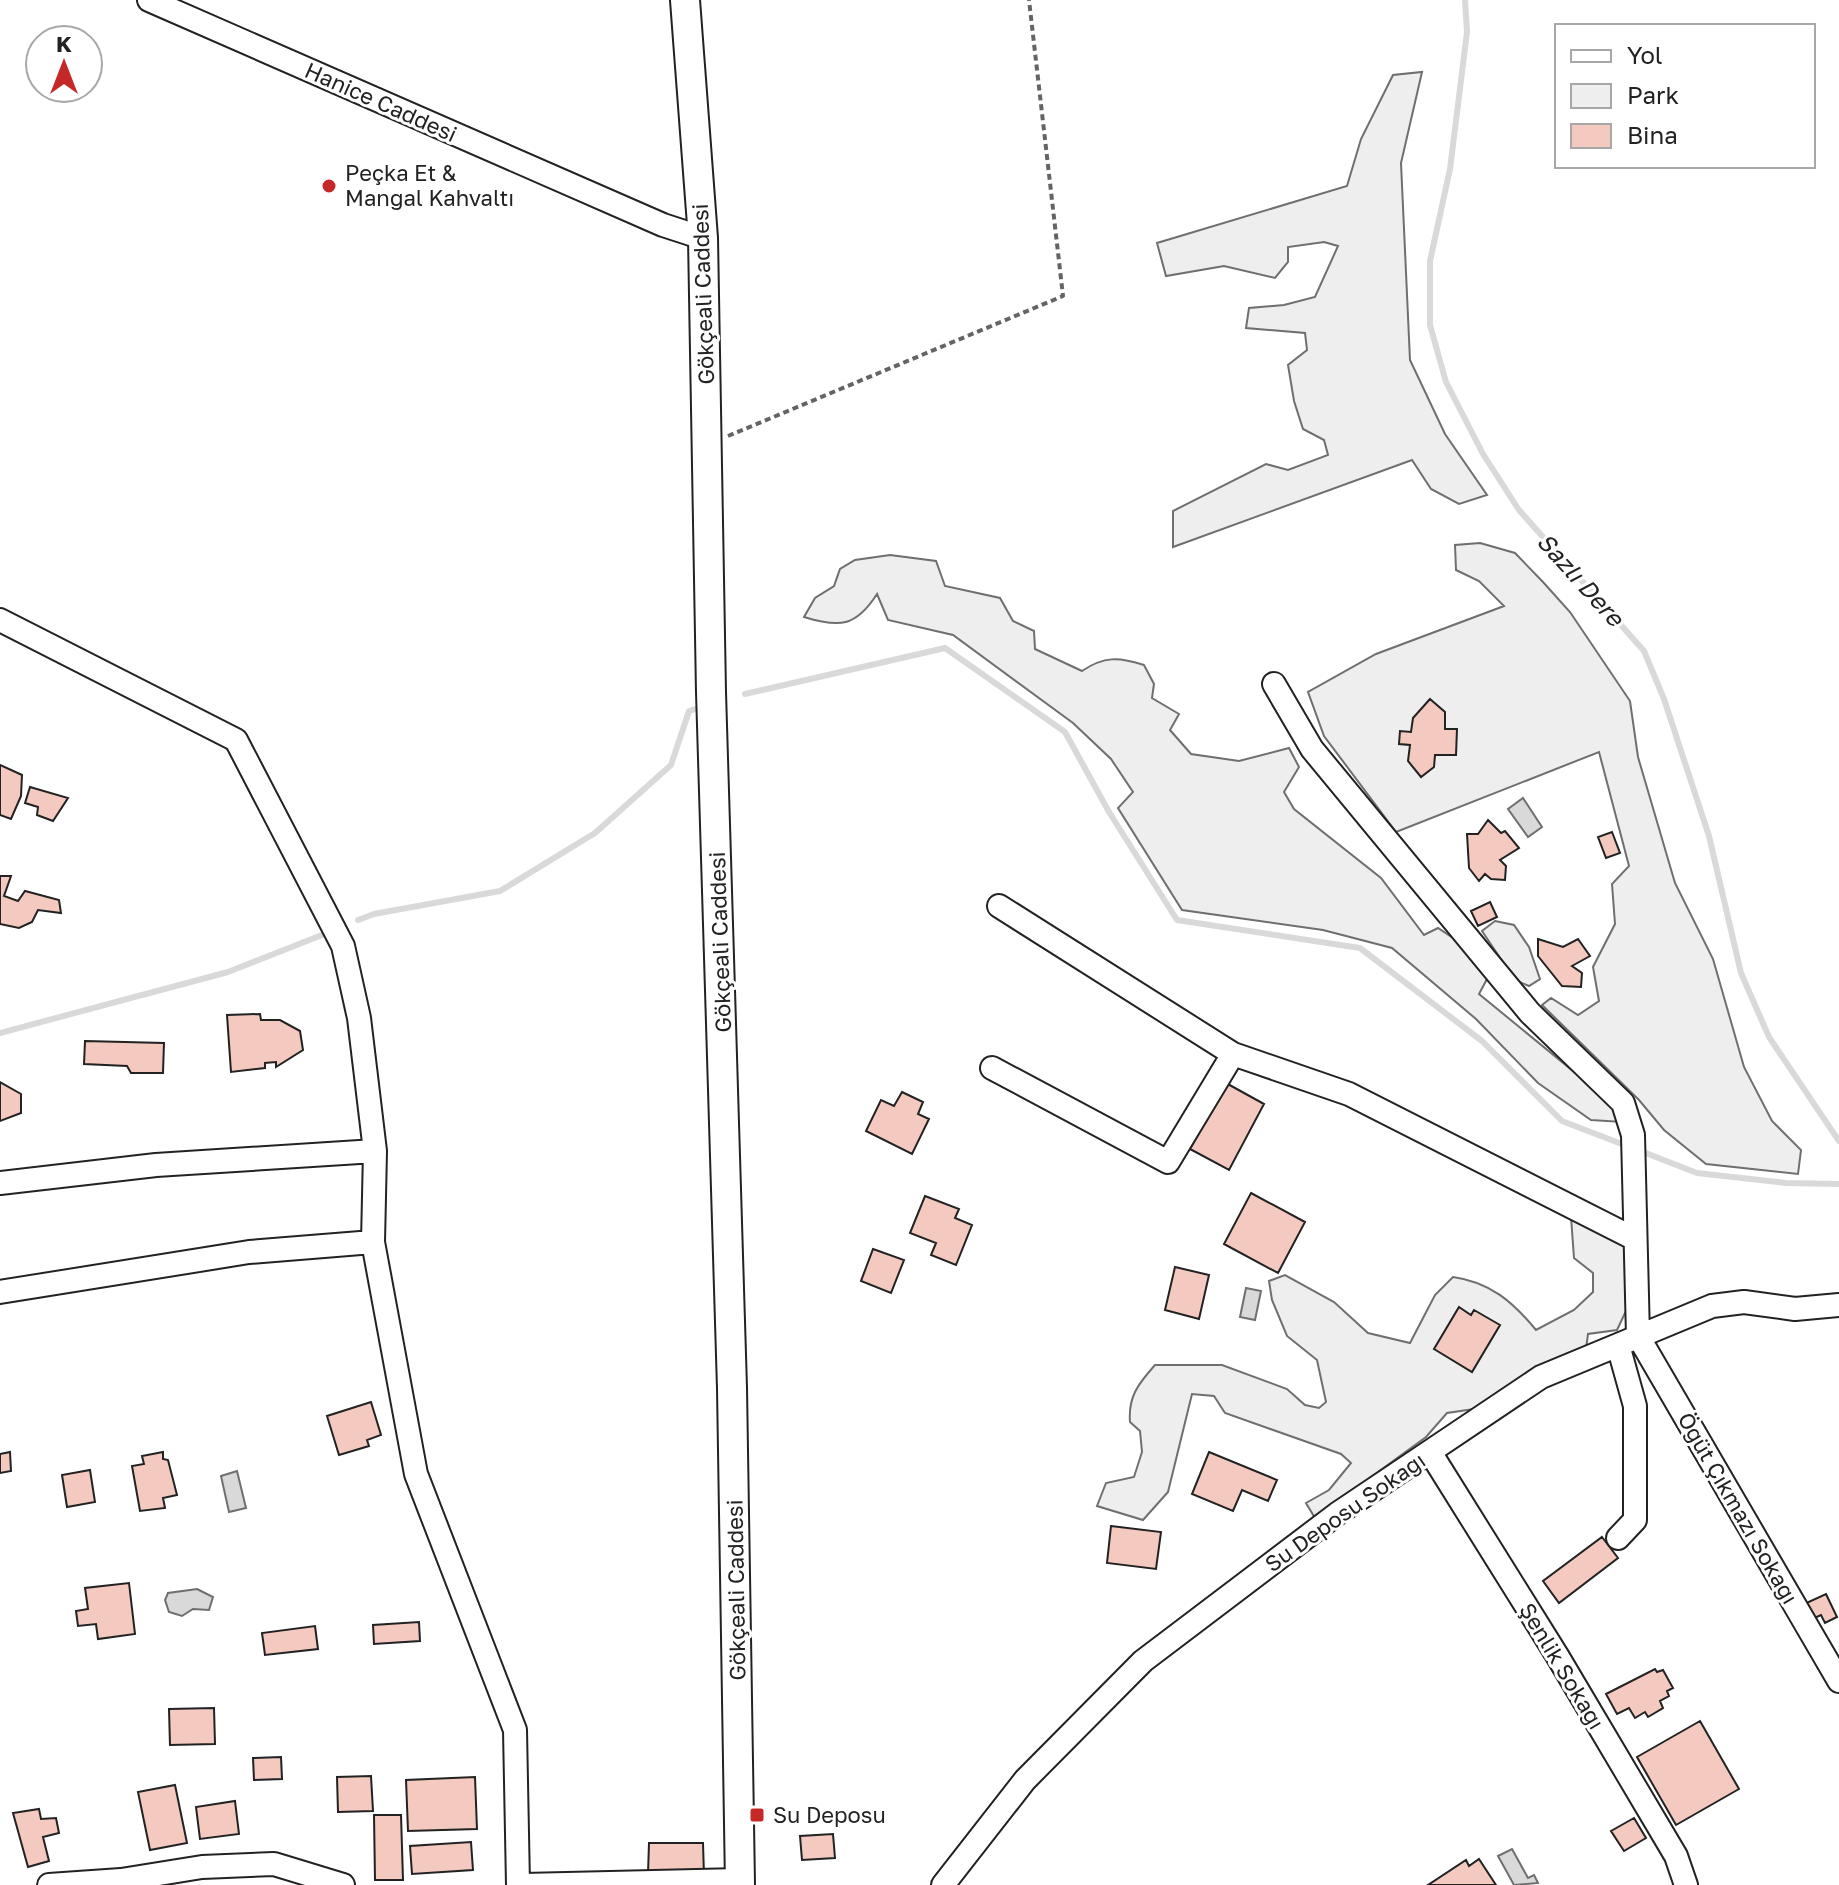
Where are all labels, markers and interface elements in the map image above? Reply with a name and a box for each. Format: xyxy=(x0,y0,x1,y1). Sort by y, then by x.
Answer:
north arrow xyxy=(24,24,104,104)
legend xyxy=(1555,24,1815,168)
text: K xyxy=(56,30,72,57)
text: Yol xyxy=(1627,40,1663,69)
street label: Hanice Caddesi xyxy=(301,56,461,147)
text: Park xyxy=(1627,80,1679,109)
text: Bina xyxy=(1627,120,1678,149)
place label: Peçka Et & Mangal Kahvaltı xyxy=(345,159,514,211)
marker: Peçka Et & Mangal Kahvaltı xyxy=(320,177,338,195)
street label: Gökçeali Caddesi xyxy=(686,203,719,385)
water label: Sazlı Dere xyxy=(1532,527,1632,633)
street label: Gökçeali Caddesi xyxy=(703,851,736,1033)
street label: Öğüt Çıkmazı Sokağı xyxy=(1673,1407,1804,1608)
street label: Su Deposu Sokağı xyxy=(1259,1446,1430,1577)
street label: Gökçeali Caddesi xyxy=(720,1499,751,1681)
street label: Şenlik Sokağı xyxy=(1514,1598,1611,1734)
place label: Su Deposu xyxy=(773,1801,886,1828)
marker: Su Deposu xyxy=(748,1806,766,1824)

